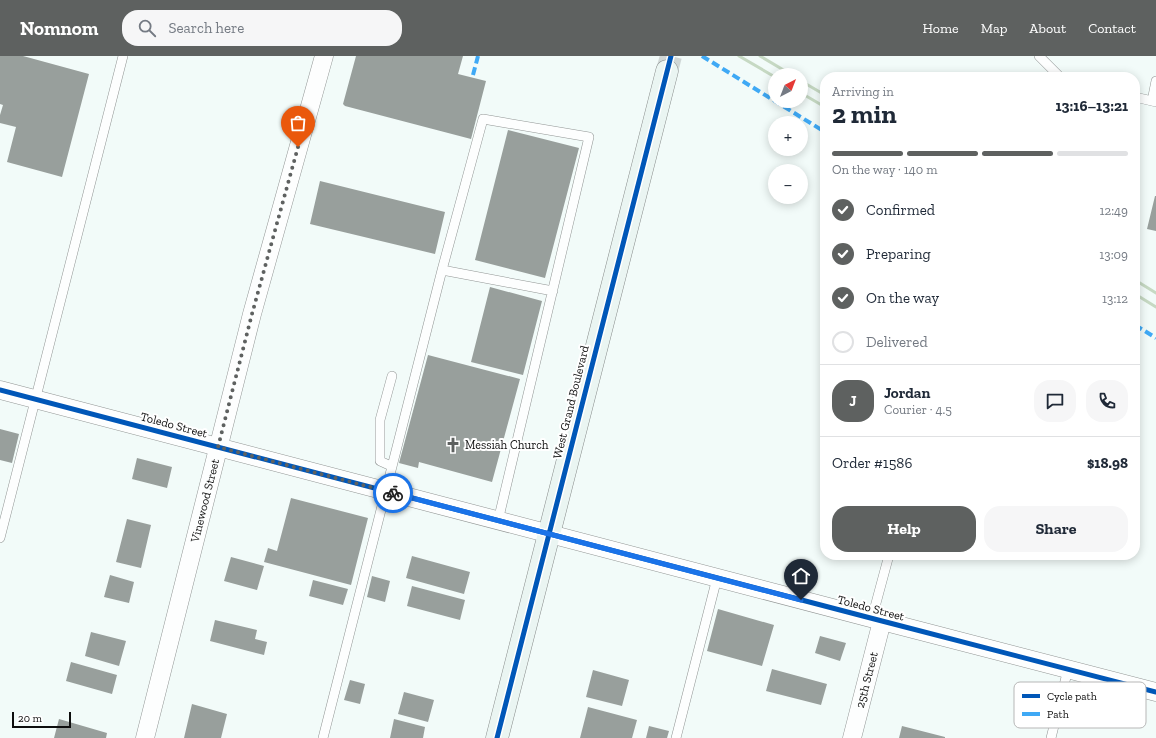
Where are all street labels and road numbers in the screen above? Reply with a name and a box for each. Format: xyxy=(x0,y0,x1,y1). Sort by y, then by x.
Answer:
street label: West Grand Boulevard xyxy=(550,343,592,460)
street label: Toledo Street xyxy=(139,409,210,441)
street label: Vinewood Street xyxy=(187,457,222,545)
street label: Toledo Street xyxy=(836,592,907,624)
street label: 25th Street xyxy=(853,650,881,710)

